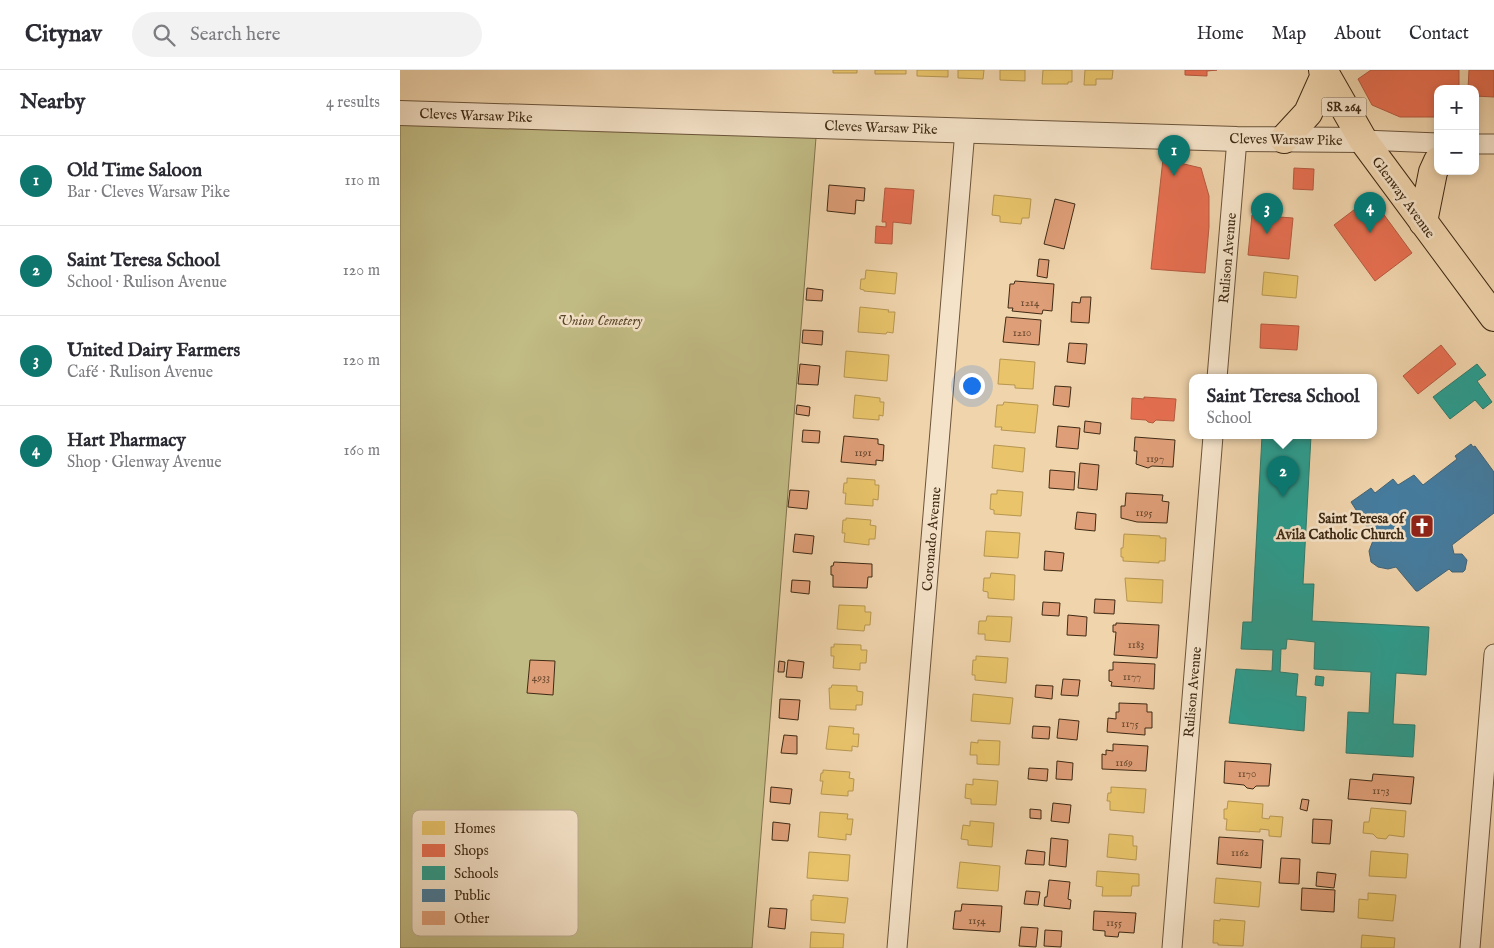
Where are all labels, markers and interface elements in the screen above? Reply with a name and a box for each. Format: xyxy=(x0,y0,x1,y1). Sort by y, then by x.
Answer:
search box xyxy=(132,12,482,57)
text: Citynav xyxy=(25,19,102,50)
icon: search xyxy=(150,21,178,49)
text: Search here xyxy=(190,23,281,47)
text: Home xyxy=(1197,23,1244,46)
text: Map xyxy=(1272,23,1306,46)
text: About xyxy=(1334,23,1381,46)
text: Contact xyxy=(1409,23,1469,46)
map controls xyxy=(1434,85,1479,175)
button: + xyxy=(1434,85,1479,130)
text: Nearby xyxy=(20,89,85,116)
text: 4 results xyxy=(326,93,380,113)
road number: SR 264 xyxy=(1322,98,1366,116)
street label: Cleves Warsaw Pike xyxy=(419,105,533,127)
street label: Cleves Warsaw Pike xyxy=(824,117,938,139)
street label: Cleves Warsaw Pike xyxy=(1229,130,1343,150)
button: − xyxy=(1434,130,1479,175)
pin: 1 xyxy=(1158,135,1190,176)
street label: Glenway Avenue xyxy=(1368,153,1439,242)
text: Old Time Saloon xyxy=(67,159,202,183)
text: 1 xyxy=(33,171,39,191)
text: 110 m xyxy=(344,171,380,191)
text: Bar · Cleves Warsaw Pike xyxy=(67,183,230,203)
pin: 4 xyxy=(1354,192,1386,233)
pin: 3 xyxy=(1251,193,1283,234)
street label: Rulison Avenue xyxy=(1215,211,1241,304)
text: Saint Teresa School xyxy=(67,249,220,273)
text: 2 xyxy=(32,261,40,281)
text: 120 m xyxy=(343,261,380,281)
text: School · Rulison Avenue xyxy=(67,273,227,293)
house number: 1214 xyxy=(1021,296,1040,310)
park label: Union Cemetery xyxy=(558,312,643,330)
house number: 1210 xyxy=(1013,326,1031,340)
text: United Dairy Farmers xyxy=(67,339,240,363)
text: 3 xyxy=(33,351,39,371)
text: 120 m xyxy=(343,351,380,371)
text: Café · Rulison Avenue xyxy=(67,363,213,383)
your location xyxy=(959,373,985,399)
popup xyxy=(1189,374,1377,439)
text: Saint Teresa School xyxy=(1207,385,1359,409)
text: School xyxy=(1207,409,1252,429)
text: Hart Pharmacy xyxy=(67,429,186,453)
text: 4 xyxy=(32,441,40,461)
text: 160 m xyxy=(344,441,380,461)
house number: 1191 xyxy=(854,446,872,460)
house number: 1197 xyxy=(1146,452,1164,466)
text: Shop · Glenway Avenue xyxy=(67,453,222,473)
pin: 2 xyxy=(1267,456,1299,497)
street label: Coronado Avenue xyxy=(918,486,946,592)
house number: 1195 xyxy=(1136,506,1153,520)
place label: Saint Teresa of Avila Catholic Church xyxy=(1275,510,1407,544)
church icon: Saint Teresa of Avila Catholic Church xyxy=(1409,513,1435,539)
house number: 1183 xyxy=(1128,638,1144,652)
street label: Rulison Avenue xyxy=(1180,645,1206,738)
house number: 1177 xyxy=(1123,670,1141,684)
house number: 4933 xyxy=(532,671,550,685)
house number: 1175 xyxy=(1121,717,1139,731)
house number: 1169 xyxy=(1115,756,1133,770)
house number: 1170 xyxy=(1238,767,1256,781)
house number: 1173 xyxy=(1372,784,1390,798)
legend xyxy=(412,810,578,936)
text: Homes xyxy=(454,820,496,838)
text: Shops xyxy=(454,842,489,860)
house number: 1162 xyxy=(1231,846,1249,860)
text: Schools xyxy=(454,865,498,883)
text: Public xyxy=(454,887,490,905)
text: Other xyxy=(454,910,489,928)
house number: 1154 xyxy=(968,914,986,928)
house number: 1155 xyxy=(1106,916,1122,930)

